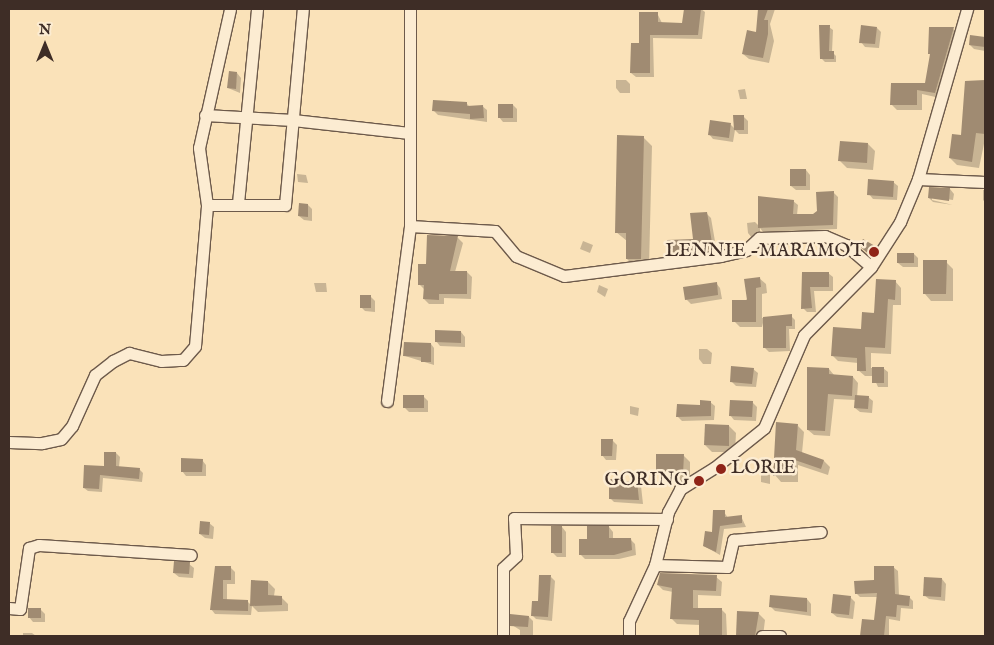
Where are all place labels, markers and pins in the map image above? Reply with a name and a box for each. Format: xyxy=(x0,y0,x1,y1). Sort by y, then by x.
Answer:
place label: LENNIE -MARAMOT xyxy=(665,241,864,263)
marker: LENNIE -MARAMOT xyxy=(868,246,880,258)
place label: LORIE xyxy=(731,458,796,480)
marker: LORIE xyxy=(715,463,727,475)
place label: GORING xyxy=(605,470,689,492)
marker: GORING xyxy=(693,475,705,487)

